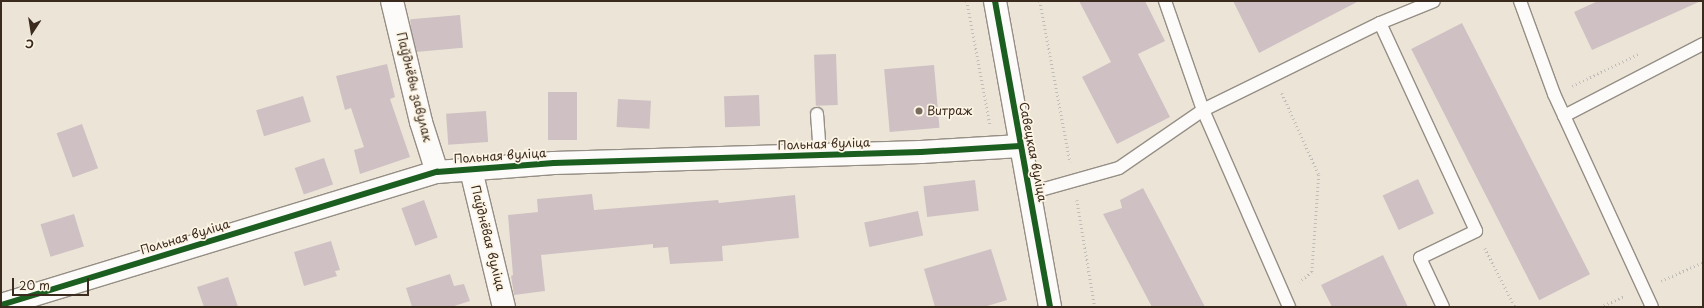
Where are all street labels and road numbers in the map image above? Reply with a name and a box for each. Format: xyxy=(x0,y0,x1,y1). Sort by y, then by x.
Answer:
street label: Паўднёвы завулак xyxy=(393,31,435,143)
street label: Савецкая вуліца xyxy=(1016,101,1050,203)
street label: Польная вуліца xyxy=(777,135,871,153)
street label: Польная вуліца xyxy=(453,146,547,166)
street label: Паўднёвая вуліца xyxy=(468,183,508,293)
street label: Польная вуліца xyxy=(138,217,232,257)

